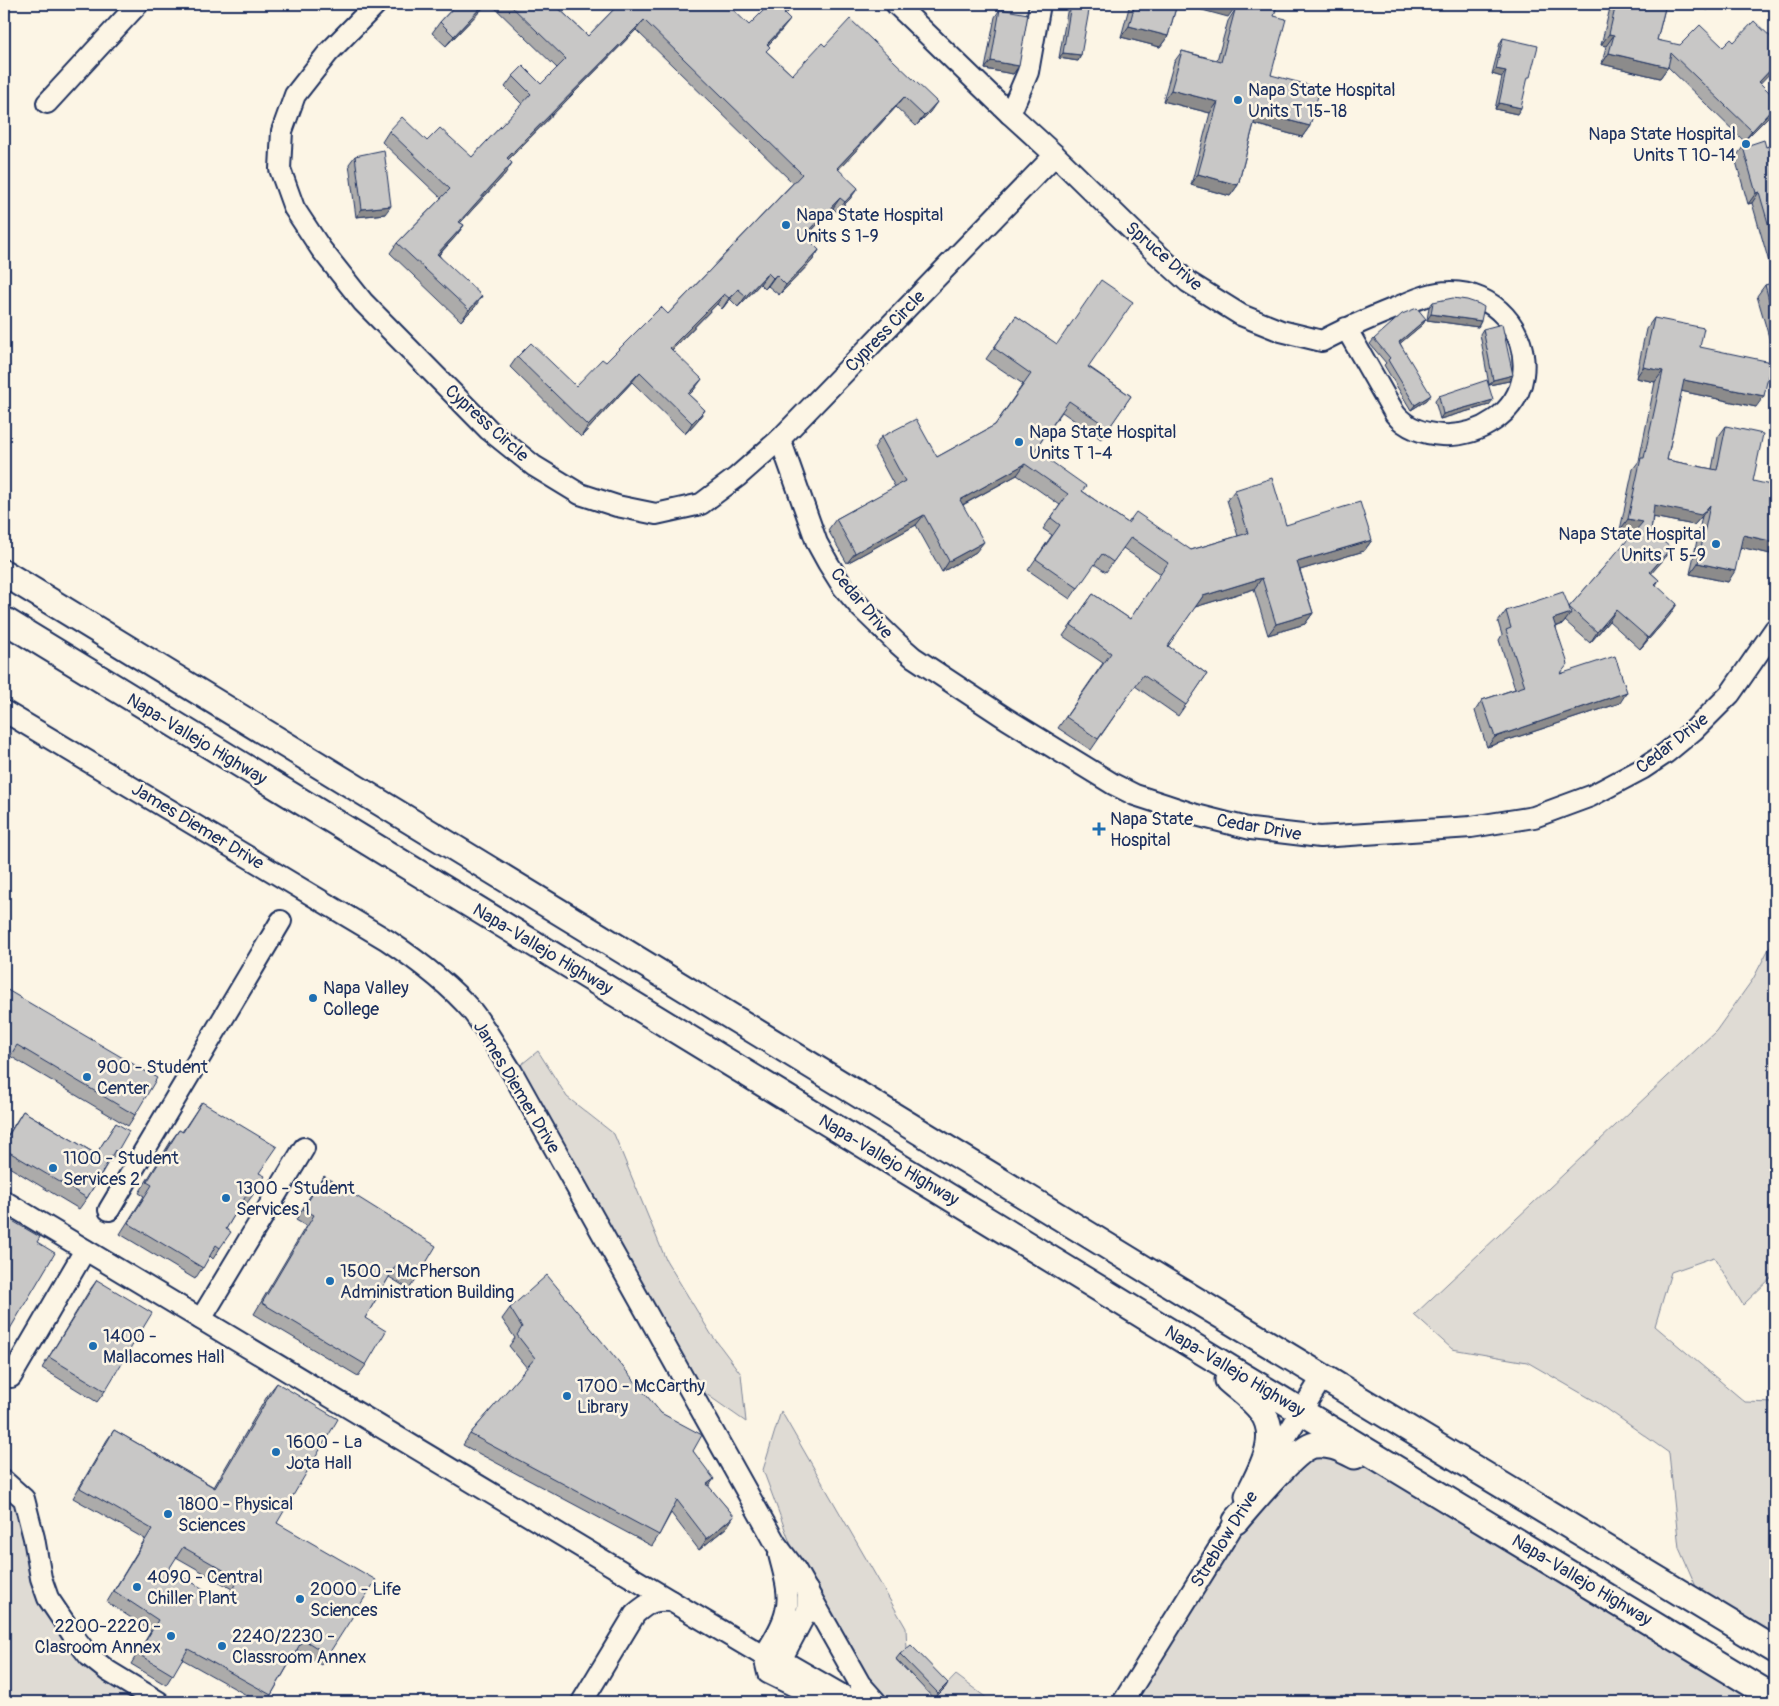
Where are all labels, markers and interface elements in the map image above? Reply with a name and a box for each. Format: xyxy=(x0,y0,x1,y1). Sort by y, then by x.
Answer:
place label: Napa State Hospital Units T 15-18 xyxy=(1248,79,1396,123)
marker: Napa State Hospital Units T 15-18 xyxy=(1232,94,1244,106)
place label: Napa State Hospital Units T 10-14 xyxy=(1588,123,1737,167)
marker: Napa State Hospital Units T 10-14 xyxy=(1740,138,1752,150)
place label: Napa State Hospital Units S 1-9 xyxy=(796,204,944,248)
street label: Spruce Drive xyxy=(1120,217,1207,296)
marker: Napa State Hospital Units S 1-9 xyxy=(780,219,792,231)
street label: Cypress Circle xyxy=(841,285,930,377)
street label: Cypress Circle xyxy=(440,380,534,467)
place label: Napa State Hospital Units T 1-4 xyxy=(1029,421,1177,465)
marker: Napa State Hospital Units T 1-4 xyxy=(1013,436,1025,448)
place label: Napa State Hospital Units T 5-9 xyxy=(1558,523,1706,567)
marker: Napa State Hospital Units T 5-9 xyxy=(1710,538,1722,550)
street label: Cedar Drive xyxy=(825,563,898,644)
street label: Napa-Vallejo Highway xyxy=(122,688,271,791)
street label: Cedar Drive xyxy=(1631,708,1713,779)
street label: James Diemer Drive xyxy=(127,778,268,875)
place label: Napa State Hospital xyxy=(1110,808,1193,852)
street label: Cedar Drive xyxy=(1215,809,1303,846)
marker: Napa State Hospital xyxy=(1092,822,1106,836)
street label: Napa-Vallejo Highway xyxy=(468,898,617,1001)
place label: Napa Valley College xyxy=(323,977,409,1021)
marker: Napa Valley College xyxy=(307,992,319,1004)
street label: James Diemer Drive xyxy=(468,1017,565,1158)
place label: 900 - Student Center xyxy=(97,1056,209,1100)
marker: 900 - Student Center xyxy=(81,1071,93,1083)
street label: Napa-Vallejo Highway xyxy=(814,1109,963,1212)
place label: 1100 - Student Services 2 xyxy=(63,1147,179,1191)
marker: 1100 - Student Services 2 xyxy=(47,1162,59,1174)
place label: 1300 - Student Services 1 xyxy=(236,1177,355,1221)
marker: 1300 - Student Services 1 xyxy=(220,1192,232,1204)
place label: 1500 - McPherson Administration Building xyxy=(340,1260,514,1304)
marker: 1500 - McPherson Administration Building xyxy=(324,1275,336,1287)
street label: Napa-Vallejo Highway xyxy=(1160,1320,1309,1423)
place label: 1400 - Mallacomes Hall xyxy=(103,1325,225,1369)
marker: 1400 - Mallacomes Hall xyxy=(87,1340,99,1352)
place label: 1700 - McCarthy Library xyxy=(577,1375,705,1419)
marker: 1700 - McCarthy Library xyxy=(561,1390,573,1402)
place label: 1600 - La Jota Hall xyxy=(286,1431,362,1475)
marker: 1600 - La Jota Hall xyxy=(270,1446,282,1458)
street label: Streblow Drive xyxy=(1186,1487,1263,1592)
place label: 1800 - Physical Sciences xyxy=(178,1493,293,1537)
marker: 1800 - Physical Sciences xyxy=(162,1508,174,1520)
street label: Napa-Vallejo Highway xyxy=(1507,1529,1656,1632)
place label: 4090 - Central Chiller Plant xyxy=(147,1566,263,1610)
place label: 2000 - Life Sciences xyxy=(310,1578,401,1622)
marker: 4090 - Central Chiller Plant xyxy=(131,1581,143,1593)
marker: 2000 - Life Sciences xyxy=(294,1593,306,1605)
place label: 2200-2220 - Clasroom Annex xyxy=(35,1615,161,1659)
place label: 2240/2230 - Classroom Annex xyxy=(232,1625,367,1669)
marker: 2200-2220 - Clasroom Annex xyxy=(165,1630,177,1642)
marker: 2240/2230 - Classroom Annex xyxy=(216,1640,228,1652)

